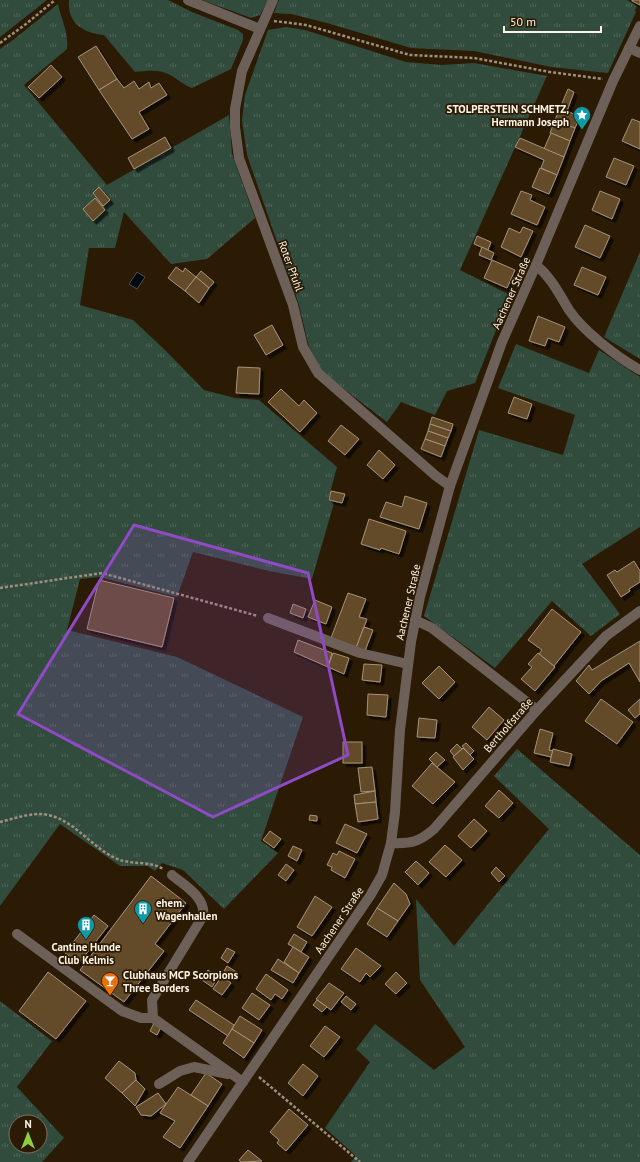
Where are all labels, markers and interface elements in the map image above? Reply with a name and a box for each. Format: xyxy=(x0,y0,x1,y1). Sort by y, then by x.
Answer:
scale bar xyxy=(504,8,601,34)
text: 50 m xyxy=(510,14,536,29)
place label: STOLPERSTEIN SCHMETZ, Hermann Joseph xyxy=(447,102,569,129)
place icon: STOLPERSTEIN SCHMETZ, Hermann Joseph xyxy=(572,105,592,130)
street label: Roter Pfuhl xyxy=(275,239,307,294)
street label: Aachener Straße xyxy=(489,254,533,331)
street label: Aachener Straße xyxy=(392,562,424,641)
street label: Bertholfstraße xyxy=(480,694,536,755)
street label: Aachener Straße xyxy=(311,884,367,956)
place label: ehem. Wagenhallen xyxy=(156,896,217,923)
building icon: ehem. Wagenhallen xyxy=(133,899,153,924)
building icon: Cantine Hunde Club Kelmis xyxy=(76,915,96,940)
place label: Cantine Hunde Club Kelmis xyxy=(51,940,121,967)
place label: Clubhaus MCP Scorpions Three Borders xyxy=(123,968,239,995)
bar icon: Clubhaus MCP Scorpions Three Borders xyxy=(100,971,120,996)
north arrow xyxy=(8,1114,48,1154)
text: N xyxy=(24,1117,32,1131)

